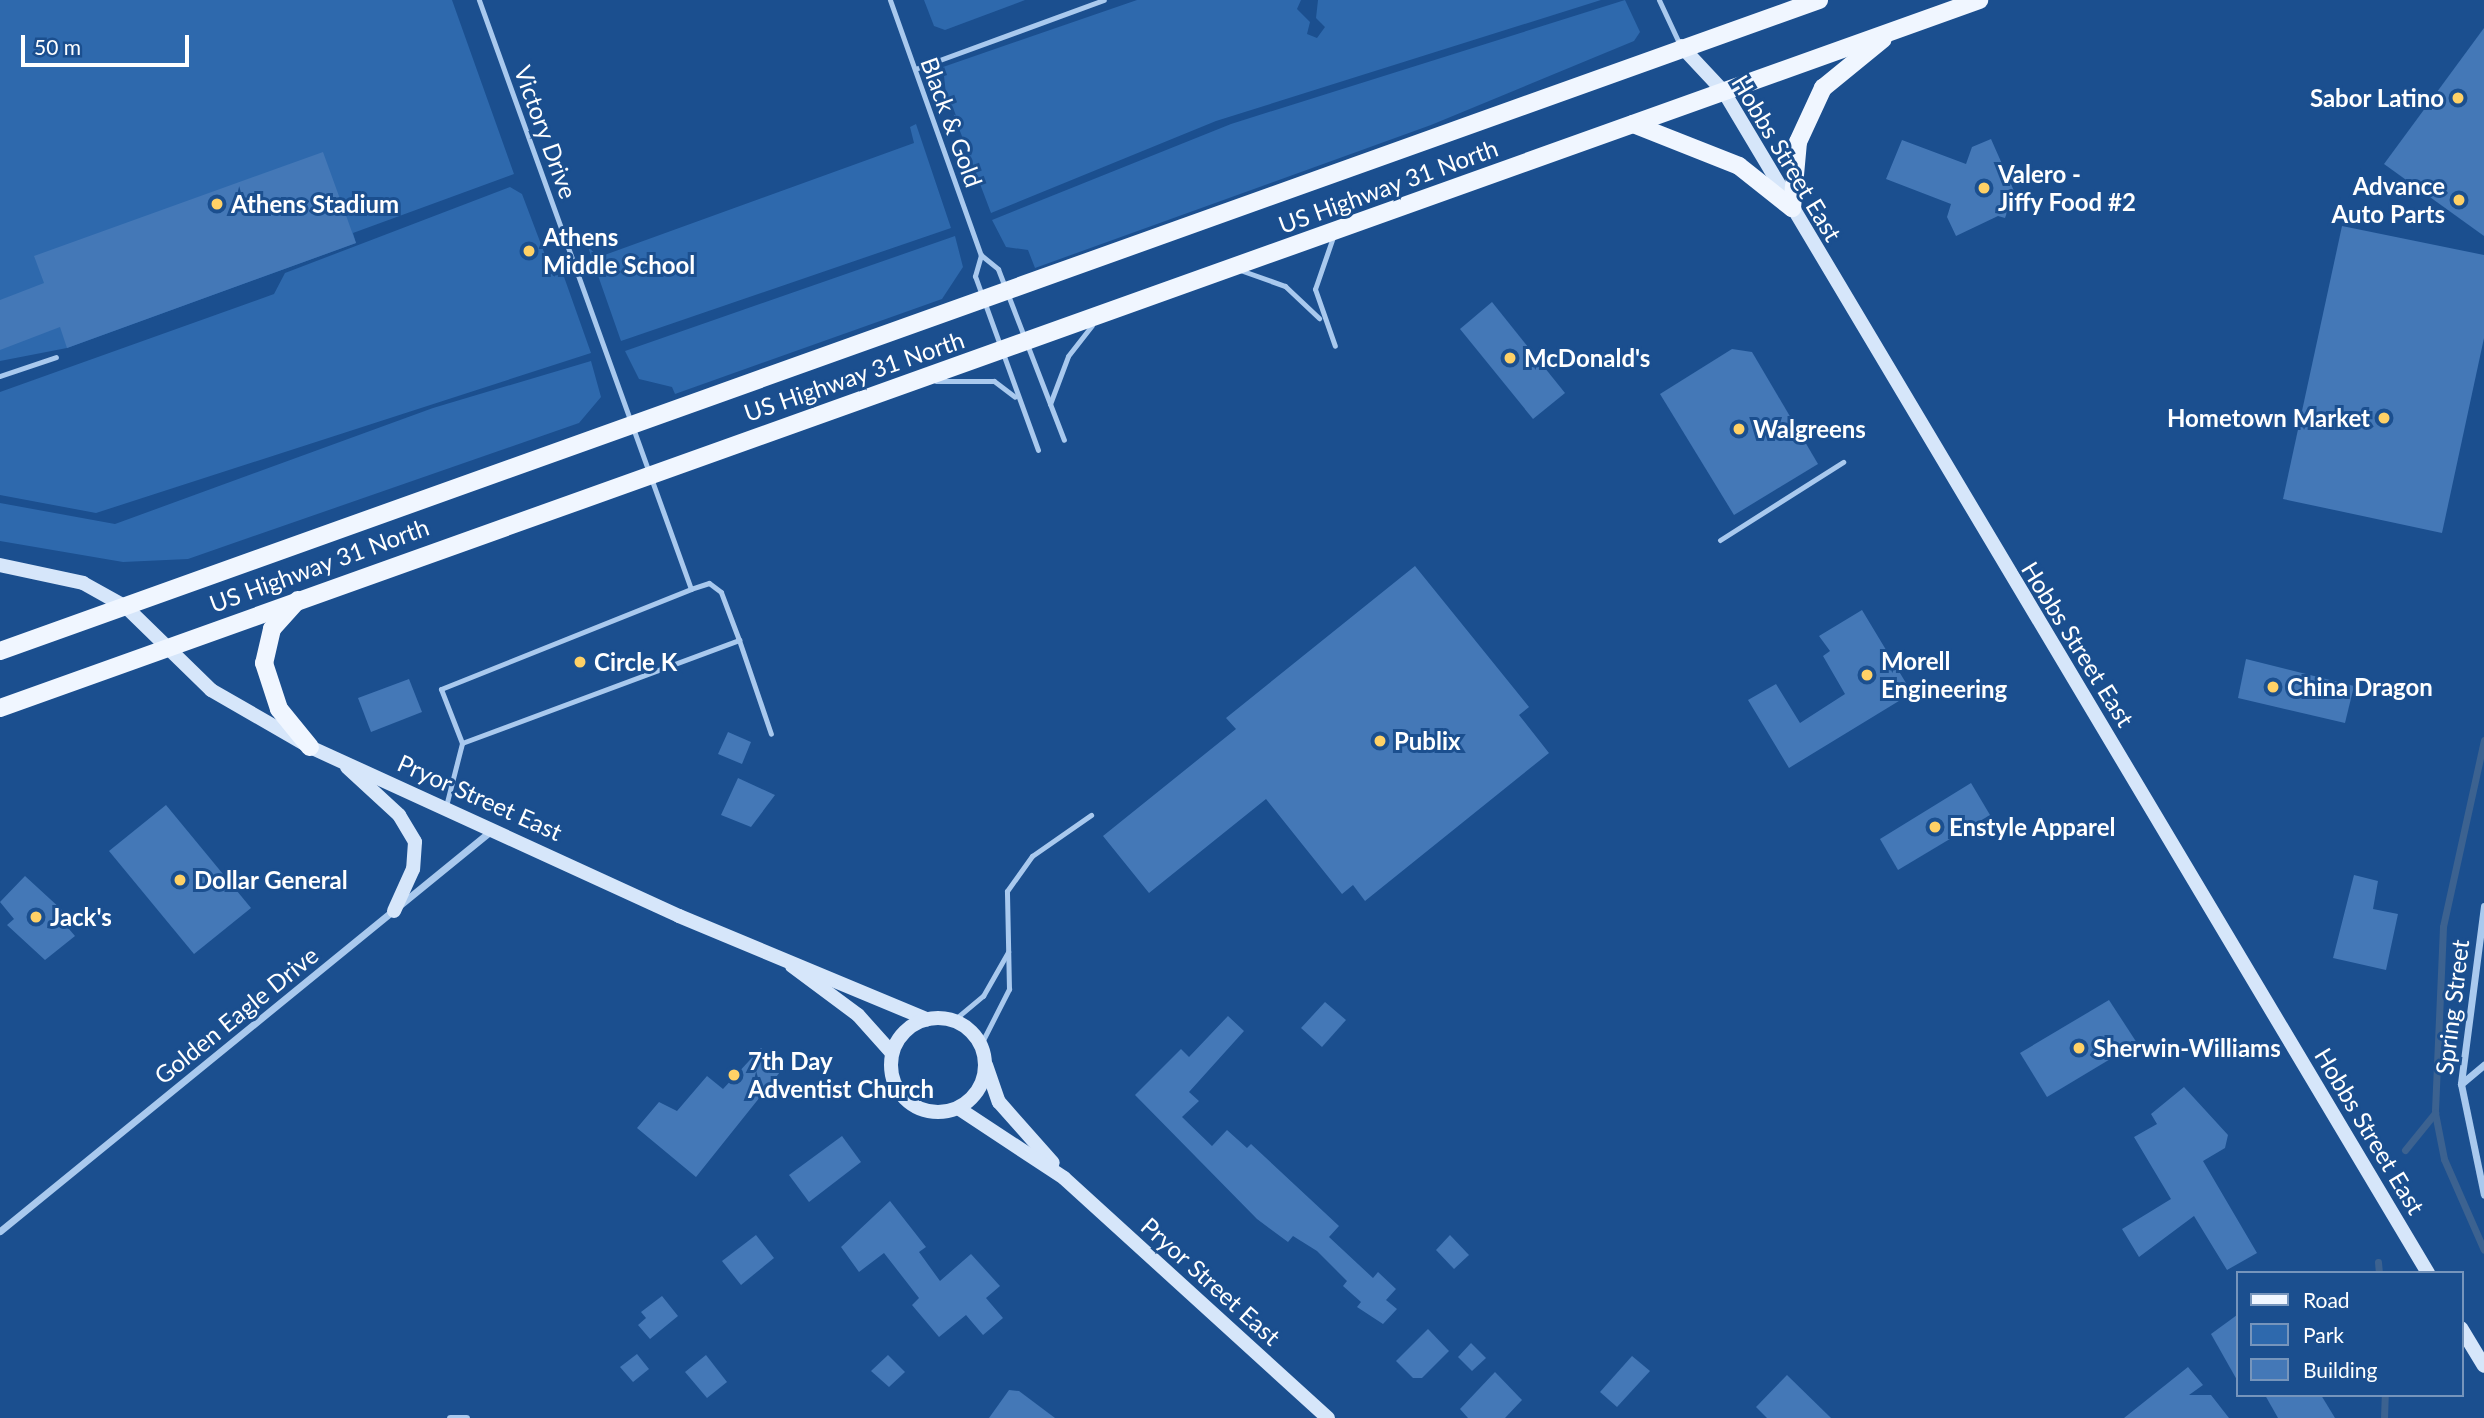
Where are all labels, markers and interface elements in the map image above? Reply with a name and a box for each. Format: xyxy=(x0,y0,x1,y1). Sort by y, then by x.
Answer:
scale bar xyxy=(24,21,192,65)
text: 50 m xyxy=(34,34,81,59)
street label: Black & Gold xyxy=(915,53,989,191)
street label: Victory Drive xyxy=(509,61,583,203)
street label: Hobbs Street East xyxy=(1726,70,1848,246)
place label: Sabor Latino xyxy=(2309,84,2444,112)
marker: Sabor Latino xyxy=(2450,90,2466,106)
street label: US Highway 31 North xyxy=(1274,133,1502,239)
place label: Valero - Jiffy Food #2 xyxy=(1998,160,2136,216)
place label: Advance Auto Parts xyxy=(2332,172,2445,228)
marker: Valero - Jiffy Food #2 xyxy=(1976,180,1992,196)
place label: Athens Stadium xyxy=(231,190,399,218)
marker: Advance Auto Parts xyxy=(2451,192,2467,208)
marker: Athens Stadium xyxy=(209,196,225,212)
place label: Athens Middle School xyxy=(543,223,695,279)
marker: Athens Middle School xyxy=(521,243,537,259)
street label: US Highway 31 North xyxy=(740,325,968,427)
place label: McDonald's xyxy=(1524,344,1650,372)
marker: McDonald's xyxy=(1502,350,1518,366)
place label: Hometown Market xyxy=(2167,404,2370,432)
marker: Hometown Market xyxy=(2376,410,2392,426)
place label: Walgreens xyxy=(1753,415,1866,443)
marker: Walgreens xyxy=(1731,421,1747,437)
street label: US Highway 31 North xyxy=(205,512,433,618)
street label: Hobbs Street East xyxy=(2016,556,2140,732)
place label: Morell Engineering xyxy=(1881,647,2007,703)
place label: Circle K xyxy=(594,648,677,676)
marker: Circle K xyxy=(572,654,588,670)
marker: Morell Engineering xyxy=(1859,667,1875,683)
place label: China Dragon xyxy=(2287,673,2433,701)
marker: China Dragon xyxy=(2265,679,2281,695)
place label: Publix xyxy=(1394,727,1461,755)
marker: Publix xyxy=(1372,733,1388,749)
street label: Pryor Street East xyxy=(393,748,567,846)
place label: Enstyle Apparel xyxy=(1949,813,2116,841)
marker: Enstyle Apparel xyxy=(1927,819,1943,835)
place label: Dollar General xyxy=(194,866,348,894)
marker: Dollar General xyxy=(172,872,188,888)
place label: Jack's xyxy=(50,903,112,931)
marker: Jack's xyxy=(28,909,44,925)
street label: Spring Street xyxy=(2429,938,2475,1076)
street label: Golden Eagle Drive xyxy=(148,940,324,1090)
place label: Sherwin-Williams xyxy=(2093,1034,2281,1062)
marker: Sherwin-Williams xyxy=(2071,1040,2087,1056)
street label: Hobbs Street East xyxy=(2309,1043,2431,1219)
place label: 7th Day Adventist Church xyxy=(748,1047,934,1103)
marker: 7th Day Adventist Church xyxy=(726,1067,742,1083)
street label: Pryor Street East xyxy=(1135,1211,1287,1351)
legend xyxy=(2236,1271,2463,1397)
text: Road xyxy=(2303,1287,2350,1312)
text: Park xyxy=(2303,1322,2344,1347)
text: Building xyxy=(2303,1357,2378,1382)

